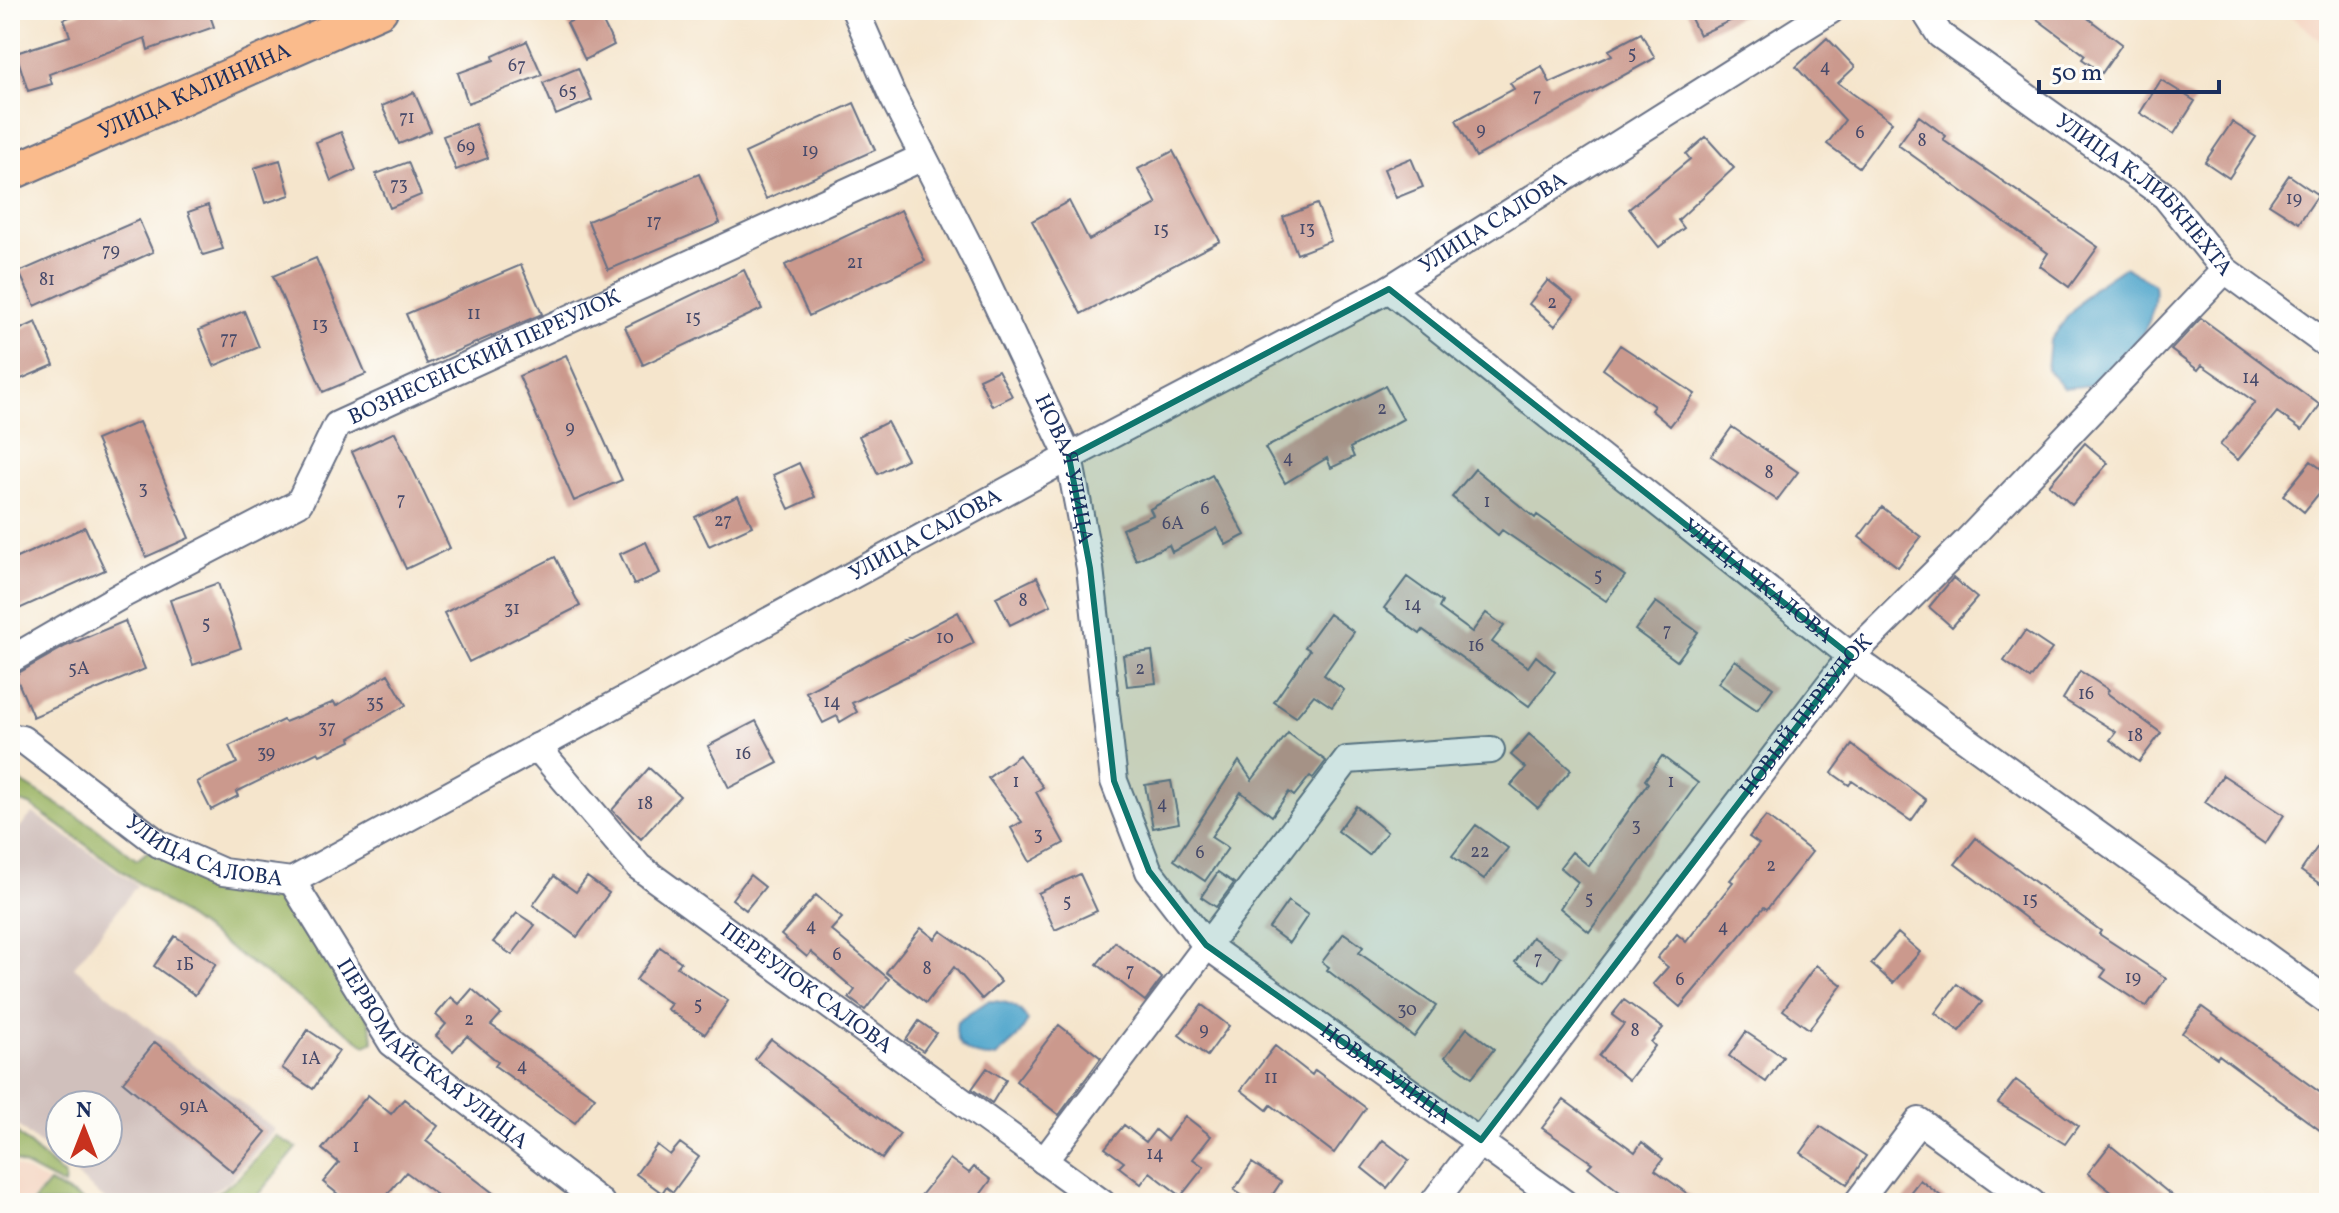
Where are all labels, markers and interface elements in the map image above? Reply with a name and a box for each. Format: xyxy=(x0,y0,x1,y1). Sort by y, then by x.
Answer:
street label: УЛИЦА КАЛИНИНА xyxy=(94,36,296,148)
house number: 5 xyxy=(1628,42,1636,67)
scale bar xyxy=(2039,44,2219,94)
house number: 67 xyxy=(508,54,526,79)
house number: 4 xyxy=(1820,55,1830,80)
text: 50 m xyxy=(2051,57,2103,91)
house number: 65 xyxy=(559,80,577,105)
house number: 7 xyxy=(1533,84,1541,109)
house number: 71 xyxy=(399,106,415,131)
street label: УЛИЦА К.ЛИБКНЕХТА xyxy=(2049,107,2240,283)
house number: 9 xyxy=(1476,118,1486,143)
house number: 6 xyxy=(1855,121,1865,146)
house number: 8 xyxy=(1917,129,1927,154)
house number: 69 xyxy=(457,135,475,160)
house number: 19 xyxy=(802,139,818,164)
street label: УЛИЦА САЛОВА xyxy=(1413,165,1573,282)
house number: 73 xyxy=(390,173,408,198)
house number: 19 xyxy=(2286,187,2302,212)
house number: 17 xyxy=(646,210,662,235)
house number: 13 xyxy=(1299,217,1315,242)
house number: 15 xyxy=(1153,218,1169,243)
house number: 79 xyxy=(102,239,120,264)
house number: 21 xyxy=(847,251,863,276)
house number: 81 xyxy=(39,268,55,293)
street label: ВОЗНЕСЕНСКИЙ ПЕРЕУЛОК xyxy=(343,282,626,433)
house number: 2 xyxy=(1547,291,1557,316)
house number: 11 xyxy=(467,302,481,327)
house number: 15 xyxy=(685,306,701,331)
house number: 13 xyxy=(312,313,328,338)
house number: 77 xyxy=(220,327,238,352)
house number: 14 xyxy=(2242,366,2260,391)
street label: НОВАЯ УЛИЦА xyxy=(1026,389,1101,547)
house number: 2 xyxy=(1377,397,1387,422)
house number: 9 xyxy=(565,416,575,441)
house number: 4 xyxy=(1283,446,1293,471)
house number: 8 xyxy=(1764,461,1774,486)
house number: 3 xyxy=(138,477,148,502)
street label: УЛИЦА САЛОВА xyxy=(844,481,1007,589)
house number: 7 xyxy=(397,488,405,513)
house number: 1 xyxy=(1484,490,1490,515)
house number: 6 xyxy=(1200,497,1210,522)
house number: 27 xyxy=(714,509,732,534)
street label: УЛИЦА ЧКАЛОВА xyxy=(1675,511,1839,651)
house number: 6А xyxy=(1162,512,1184,537)
house number: 5 xyxy=(1594,564,1602,589)
house number: 8 xyxy=(1018,589,1028,614)
house number: 14 xyxy=(1404,593,1422,618)
house number: 31 xyxy=(504,597,520,622)
house number: 5 xyxy=(202,612,210,637)
house number: 7 xyxy=(1663,619,1671,644)
house number: 10 xyxy=(936,626,954,651)
street label: НОВЫЙ ПЕРЕУЛОК xyxy=(1733,627,1880,804)
house number: 16 xyxy=(1468,634,1484,659)
house number: 5А xyxy=(68,657,90,682)
house number: 2 xyxy=(1135,657,1145,682)
house number: 16 xyxy=(2078,682,2094,707)
house number: 14 xyxy=(823,690,841,715)
house number: 35 xyxy=(366,691,384,716)
house number: 37 xyxy=(318,716,336,741)
house number: 18 xyxy=(2127,724,2143,749)
house number: 39 xyxy=(257,741,275,766)
house number: 16 xyxy=(735,742,751,767)
house number: 1 xyxy=(1013,770,1019,795)
house number: 1 xyxy=(1668,770,1674,795)
house number: 18 xyxy=(637,792,653,817)
house number: 4 xyxy=(1157,792,1167,817)
street label: УЛИЦА САЛОВА xyxy=(118,808,285,895)
house number: 3 xyxy=(1631,814,1641,839)
house number: 3 xyxy=(1033,823,1043,848)
house number: 22 xyxy=(1470,840,1490,865)
house number: 6 xyxy=(1195,841,1205,866)
house number: 2 xyxy=(1766,854,1776,879)
house number: 5 xyxy=(1585,887,1593,912)
house number: 15 xyxy=(2022,888,2038,913)
house number: 5 xyxy=(1063,890,1071,915)
house number: 4 xyxy=(806,914,816,939)
street label: ПЕРЕУЛОК САЛОВА xyxy=(713,915,899,1062)
house number: 4 xyxy=(1718,915,1728,940)
house number: 6 xyxy=(832,943,842,968)
house number: 7 xyxy=(1534,947,1542,972)
house number: 1Б xyxy=(176,953,194,978)
street label: ПЕРВОМАЙСКАЯ УЛИЦА xyxy=(328,953,535,1157)
house number: 8 xyxy=(922,957,932,982)
house number: 7 xyxy=(1126,959,1134,984)
house number: 19 xyxy=(2125,966,2141,991)
house number: 6 xyxy=(1675,968,1685,993)
house number: 5 xyxy=(694,993,702,1018)
house number: 30 xyxy=(1397,998,1417,1023)
house number: 2 xyxy=(464,1008,474,1033)
street label: НОВАЯ УЛИЦА xyxy=(1313,1016,1458,1132)
house number: 9 xyxy=(1199,1018,1209,1043)
house number: 8 xyxy=(1630,1019,1640,1044)
house number: 1А xyxy=(301,1047,321,1072)
house number: 4 xyxy=(517,1054,527,1079)
house number: 11 xyxy=(1264,1066,1278,1091)
north arrow xyxy=(44,1089,124,1169)
house number: 91А xyxy=(180,1095,209,1120)
text: N xyxy=(76,1096,92,1127)
house number: 1 xyxy=(353,1135,359,1160)
house number: 14 xyxy=(1146,1142,1164,1167)

